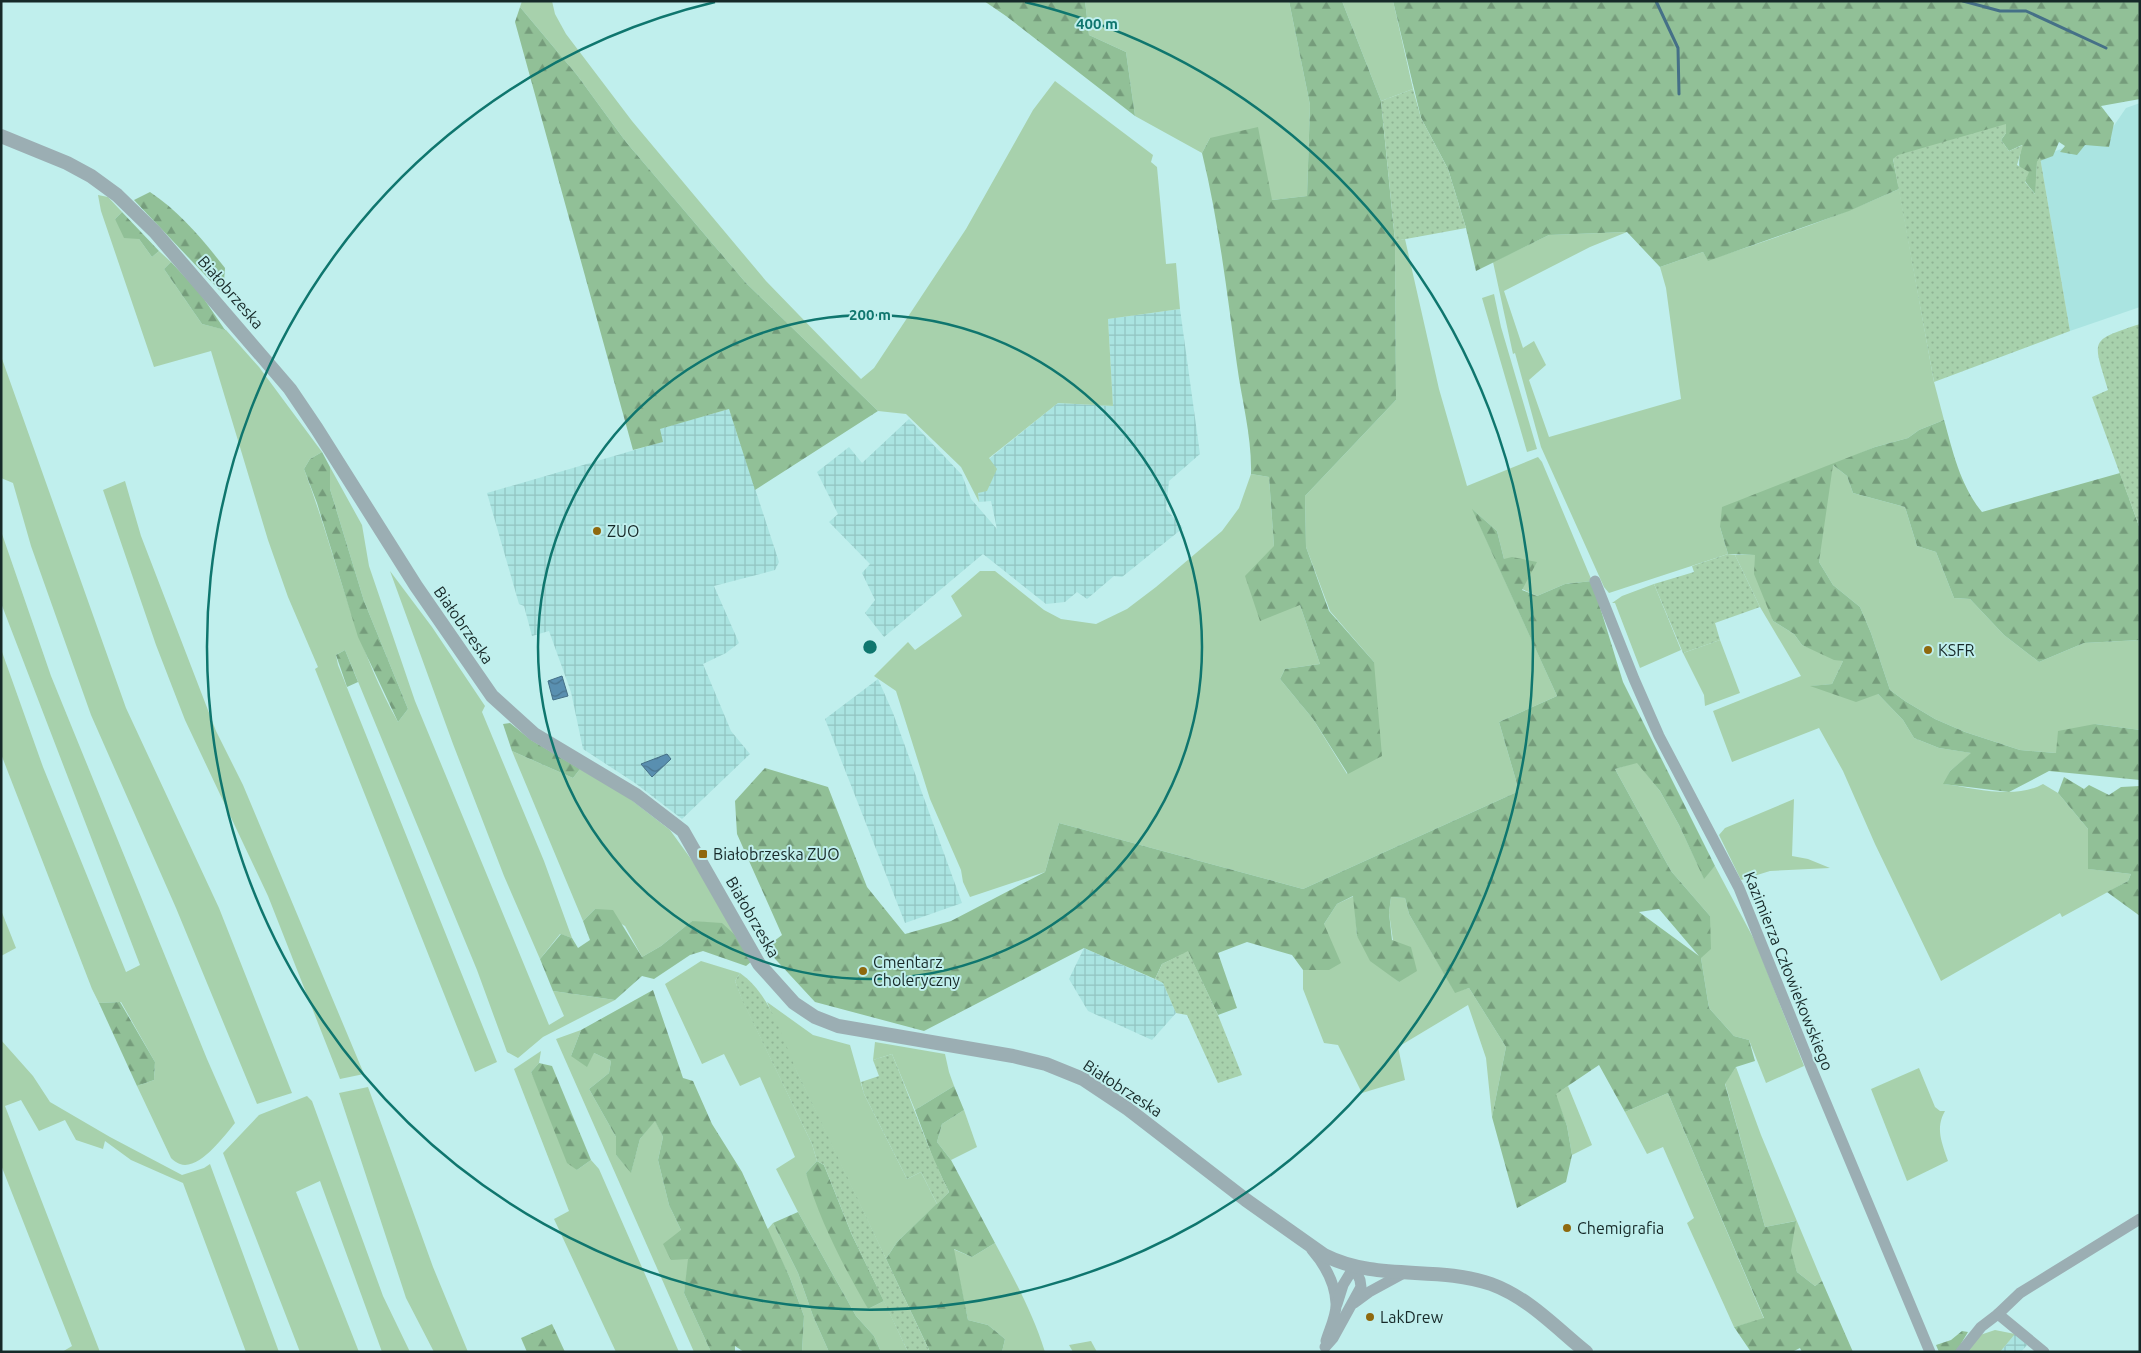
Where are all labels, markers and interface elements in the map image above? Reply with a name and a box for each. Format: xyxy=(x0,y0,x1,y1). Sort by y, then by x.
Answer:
text: 400 m xyxy=(1076,15,1118,32)
street label: Białobrzeska xyxy=(194,252,268,332)
text: 200 m xyxy=(849,306,891,323)
place label: ZUO xyxy=(607,522,639,540)
marker: ZUO xyxy=(591,525,603,537)
street label: Białobrzeska xyxy=(431,583,497,667)
centre of rings xyxy=(861,638,879,656)
place label: KSFR xyxy=(1938,641,1975,659)
marker: KSFR xyxy=(1922,644,1934,656)
place label: Białobrzeska ZUO xyxy=(713,845,840,863)
marker: Białobrzeska ZUO xyxy=(697,848,709,860)
street label: Kazimierza Człowiekowskiego xyxy=(1741,869,1837,1073)
street label: Białobrzeska xyxy=(723,873,783,961)
place label: Cmentarz Choleryczny xyxy=(873,953,960,989)
marker: Cmentarz Choleryczny xyxy=(857,965,869,977)
street label: Białobrzeska xyxy=(1080,1056,1166,1120)
place label: Chemigrafia xyxy=(1577,1219,1664,1237)
marker: Chemigrafia xyxy=(1561,1222,1573,1234)
place label: LakDrew xyxy=(1380,1308,1444,1326)
marker: LakDrew xyxy=(1364,1311,1376,1323)

